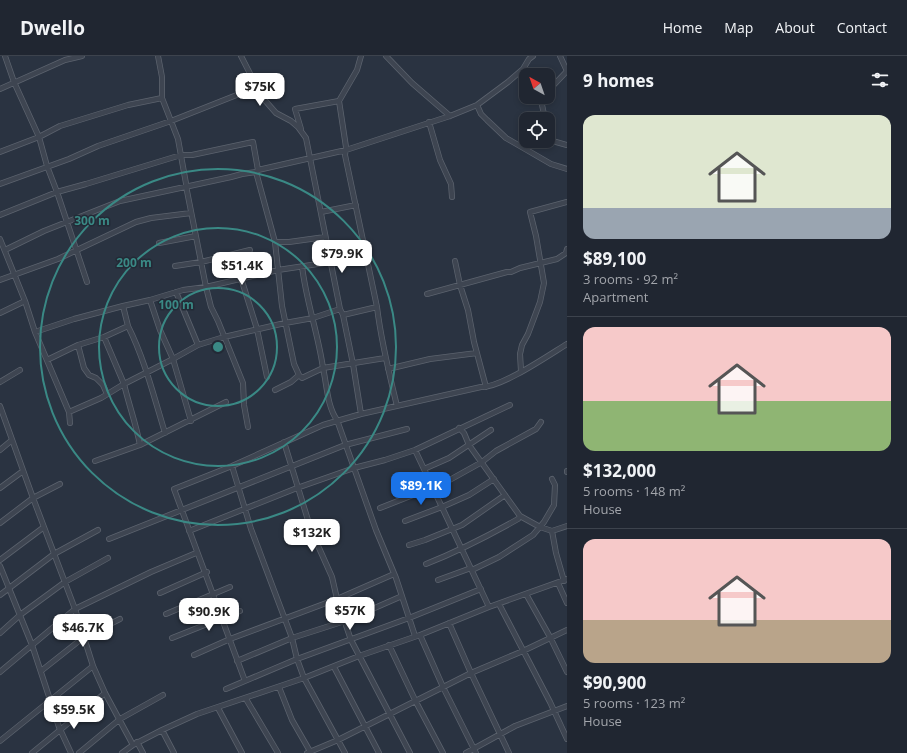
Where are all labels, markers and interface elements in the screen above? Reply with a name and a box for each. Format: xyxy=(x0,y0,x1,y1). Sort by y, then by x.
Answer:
text: Dwello xyxy=(20,15,85,41)
text: Home xyxy=(663,18,702,37)
text: Map xyxy=(724,18,753,37)
text: About xyxy=(775,18,815,37)
text: Contact xyxy=(837,18,887,37)
north arrow xyxy=(519,68,555,104)
map controls xyxy=(519,68,555,148)
text: 9 homes xyxy=(583,69,654,92)
icon: filters xyxy=(869,69,891,91)
pin: $75K xyxy=(236,73,284,107)
text: $75K xyxy=(245,77,275,95)
button: locate xyxy=(519,112,555,148)
icon: home xyxy=(701,141,773,213)
text: 300 m xyxy=(74,212,110,229)
pin: $79.9K xyxy=(309,240,375,274)
text: $79.9K xyxy=(321,244,363,262)
text: $89,100 xyxy=(583,247,646,270)
pin: $51.4K xyxy=(209,252,275,286)
text: 200 m xyxy=(116,254,152,271)
text: $51.4K xyxy=(221,256,263,274)
text: 3 rooms · 92 m² xyxy=(583,270,678,288)
text: Apartment xyxy=(583,288,648,306)
text: 100 m xyxy=(158,296,194,313)
centre of rings xyxy=(211,340,225,354)
icon: home xyxy=(701,353,773,425)
text: $132,000 xyxy=(583,459,656,482)
pin: $89.1K xyxy=(388,472,454,506)
text: $89.1K xyxy=(400,476,442,494)
text: 5 rooms · 148 m² xyxy=(583,482,685,500)
text: House xyxy=(583,500,622,518)
pin: $132K xyxy=(284,519,340,553)
text: $132K xyxy=(293,523,331,541)
icon: home xyxy=(701,565,773,637)
pin: $57K xyxy=(326,597,374,631)
pin: $90.9K xyxy=(176,598,242,632)
text: $57K xyxy=(335,601,365,619)
text: $90.9K xyxy=(188,602,230,620)
pin: $46.7K xyxy=(50,614,116,648)
text: $46.7K xyxy=(62,618,104,636)
text: $90,900 xyxy=(583,671,646,694)
text: 5 rooms · 123 m² xyxy=(583,694,685,712)
pin: $59.5K xyxy=(41,696,107,730)
text: $59.5K xyxy=(53,700,95,718)
text: House xyxy=(583,712,622,730)

